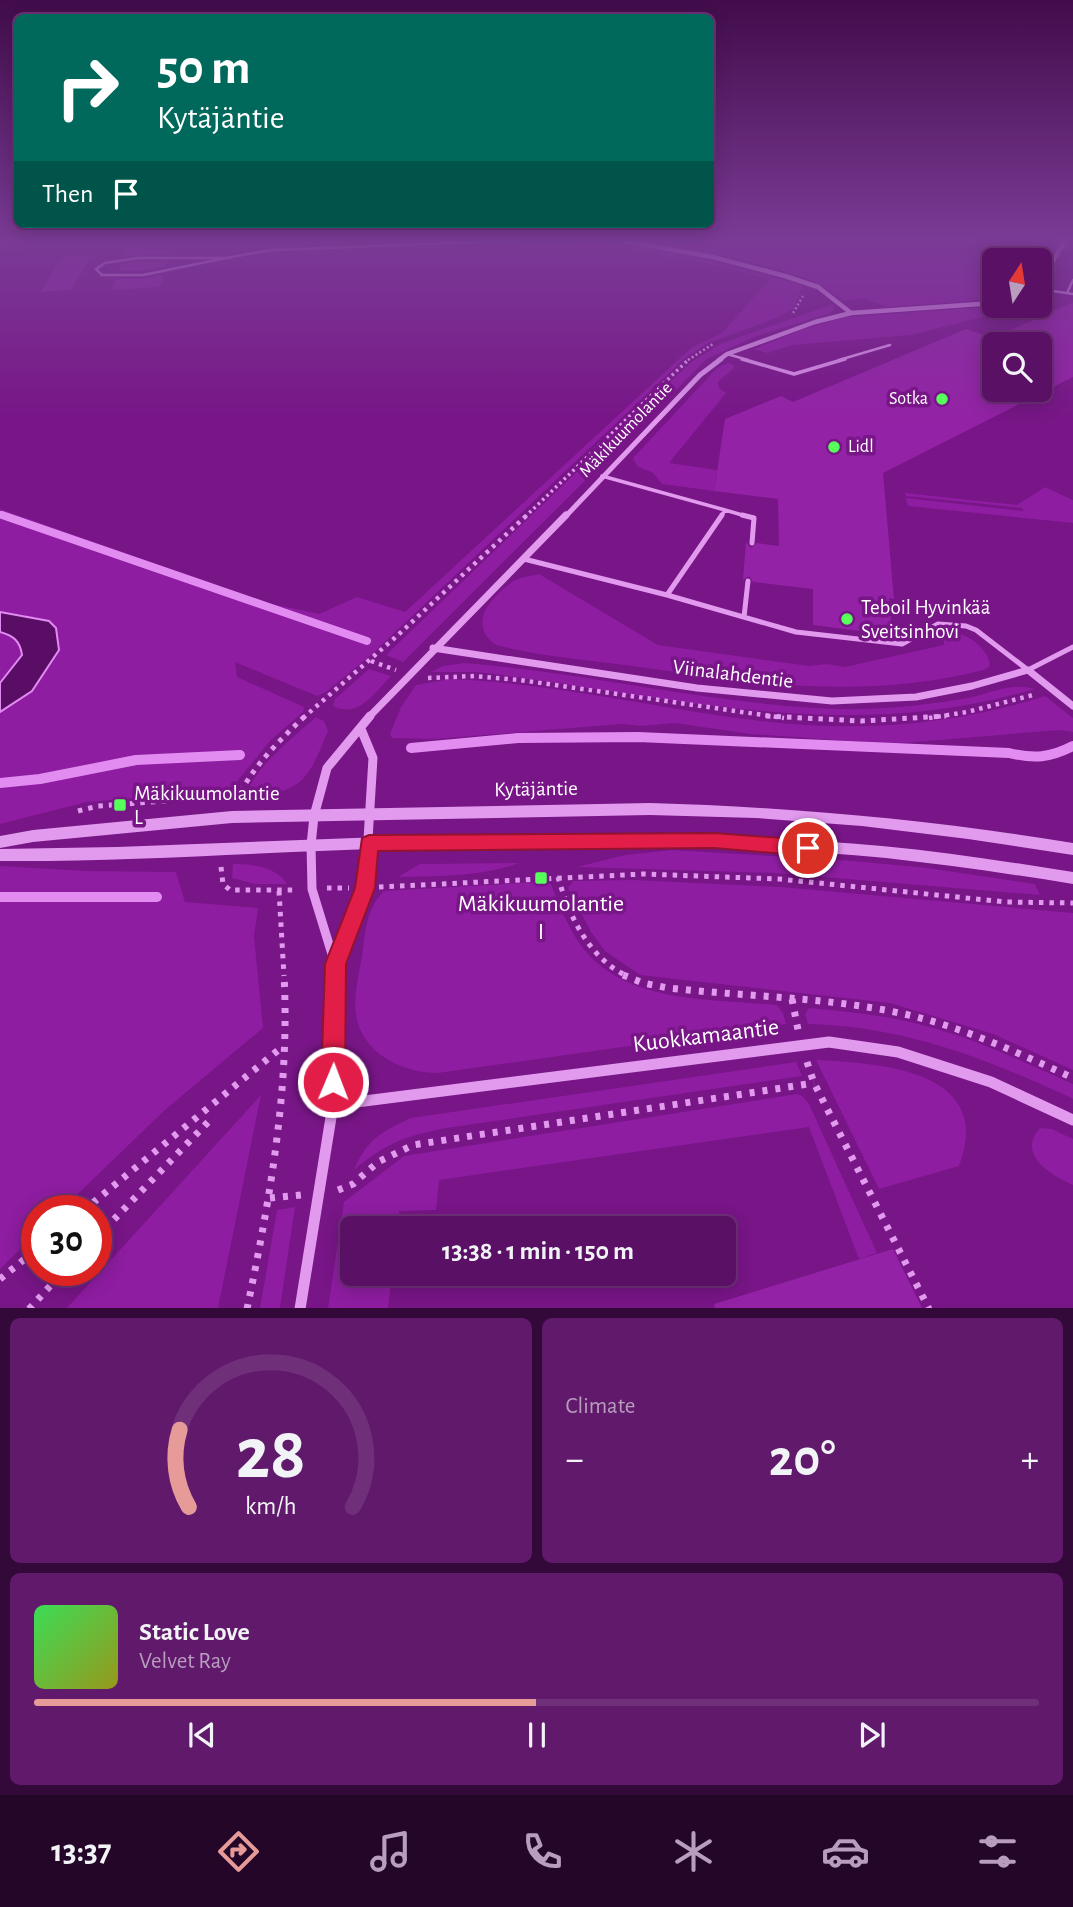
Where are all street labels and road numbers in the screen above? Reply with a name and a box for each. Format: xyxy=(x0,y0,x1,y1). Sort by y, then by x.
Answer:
street label: Mäkikuumolantie xyxy=(576,379,676,481)
street label: Viinalahdentie xyxy=(672,656,794,692)
street label: Kytäjäntie xyxy=(494,778,578,800)
street label: Kuokkamaantie xyxy=(632,1015,780,1057)

